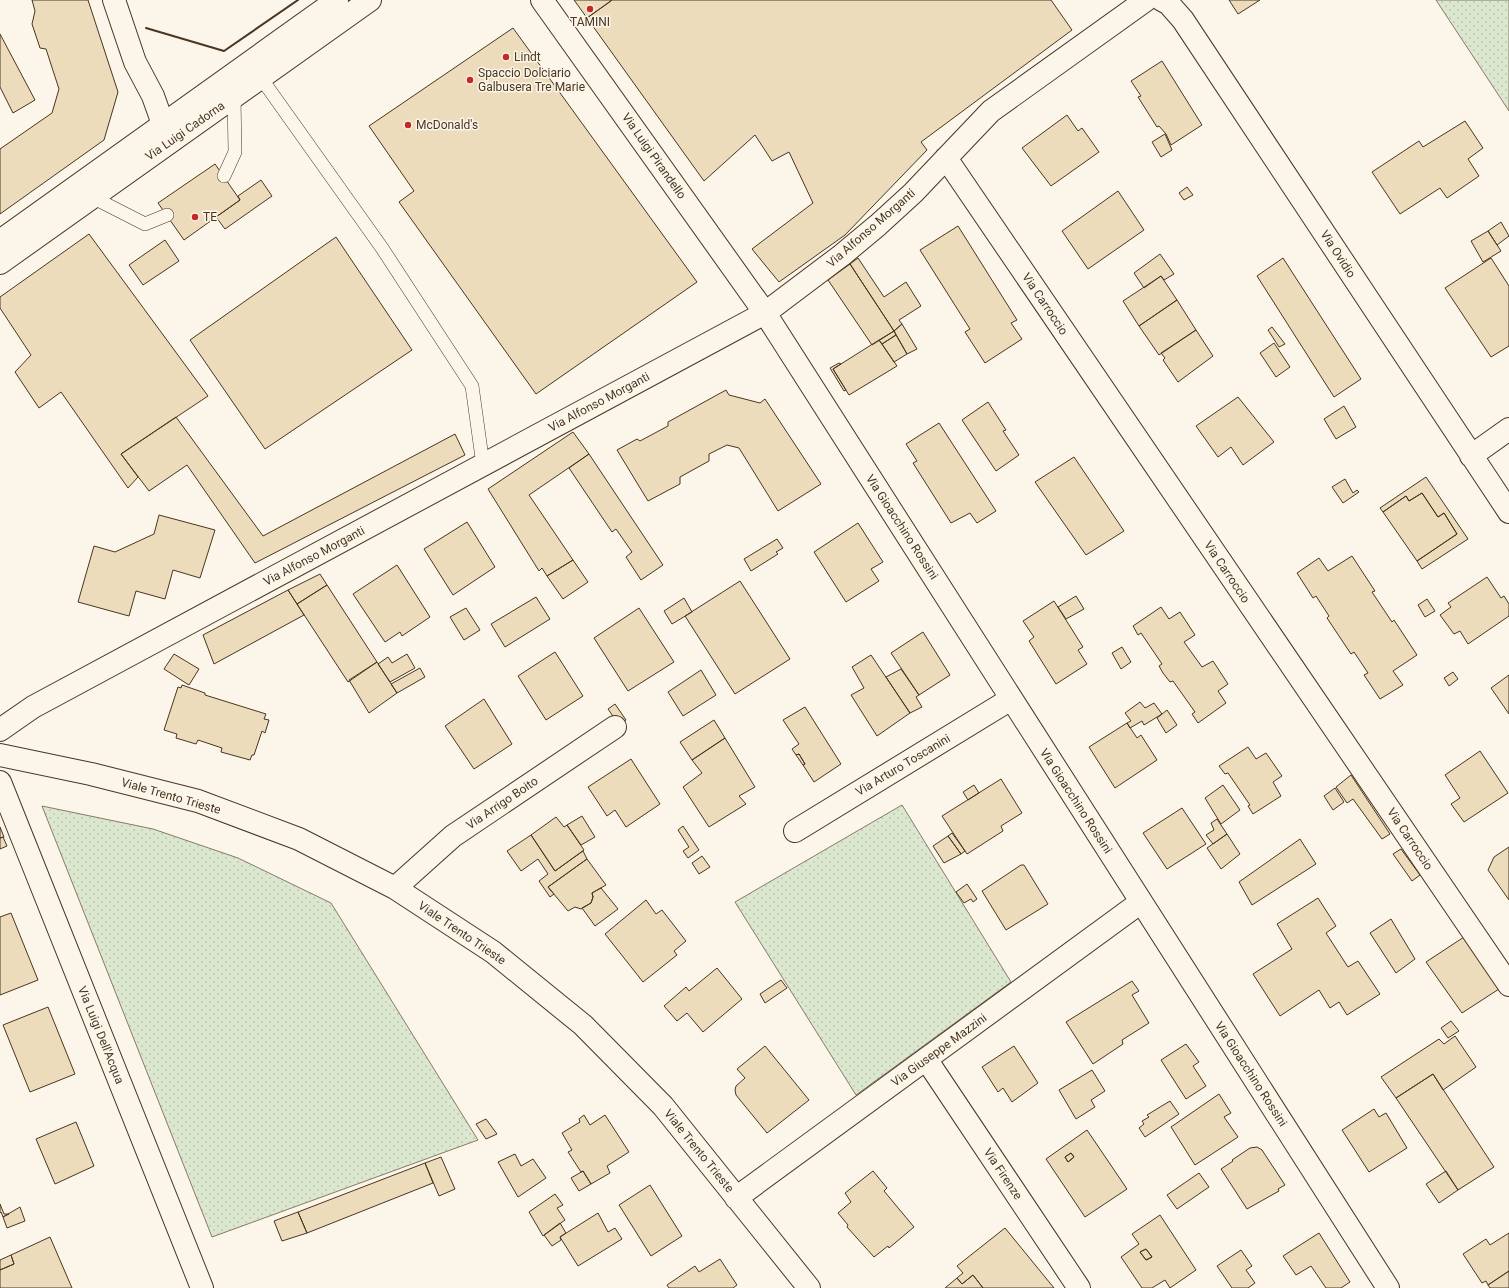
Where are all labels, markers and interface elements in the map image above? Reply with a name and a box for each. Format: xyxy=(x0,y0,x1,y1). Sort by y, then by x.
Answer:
marker: TAMINI xyxy=(585,4,595,14)
place label: TAMINI xyxy=(570,15,610,29)
place label: Lindt xyxy=(514,50,541,64)
marker: Lindt xyxy=(501,52,511,62)
place label: Spaccio Dolciario Galbusera Tre Marie xyxy=(478,66,585,94)
marker: Spaccio Dolciario Galbusera Tre Marie xyxy=(465,75,475,85)
street label: Via Luigi Cadorna xyxy=(143,98,227,164)
street label: Via Luigi Pirandello xyxy=(619,110,689,202)
place label: McDonald's xyxy=(416,118,478,132)
marker: McDonald's xyxy=(403,120,413,130)
street label: Via Alfonso Morganti xyxy=(824,186,918,270)
place label: TE xyxy=(203,210,217,224)
marker: TE xyxy=(190,212,200,222)
street label: Via Ovidio xyxy=(1318,228,1359,280)
street label: Via Carroccio xyxy=(1019,270,1071,338)
street label: Via Alfonso Morganti xyxy=(546,369,652,435)
street label: Via Gioacchino Rossini xyxy=(863,472,941,582)
street label: Via Alfonso Morganti xyxy=(261,523,367,589)
street label: Via Carroccio xyxy=(1201,538,1253,606)
street label: Via Arturo Toscanini xyxy=(853,731,953,799)
street label: Via Gioacchino Rossini xyxy=(1037,746,1115,856)
street label: Via Arrigo Boito xyxy=(464,774,541,832)
street label: Viale Trento Trieste xyxy=(120,775,222,817)
street label: Via Carroccio xyxy=(1384,805,1436,873)
street label: Viale Trento Trieste xyxy=(416,898,508,968)
street label: Via Luigi Dell'Acqua xyxy=(75,984,127,1086)
street label: Via Giuseppe Mazzini xyxy=(889,1011,990,1089)
street label: Via Gioacchino Rossini xyxy=(1212,1019,1290,1129)
street label: Viale Trento Trieste xyxy=(661,1107,737,1195)
street label: Via Firenze xyxy=(981,1146,1025,1202)

